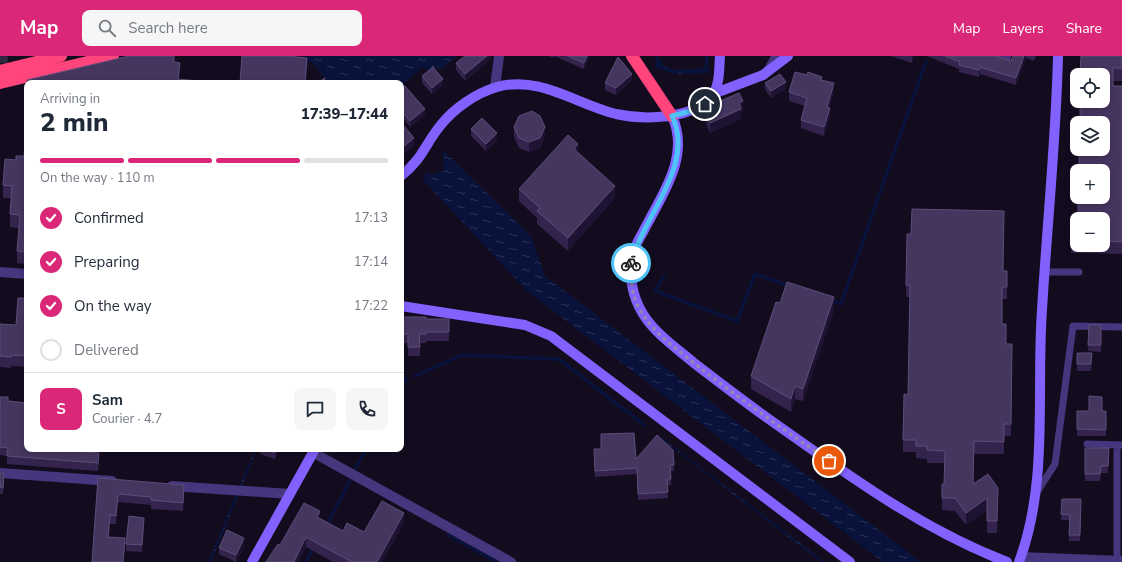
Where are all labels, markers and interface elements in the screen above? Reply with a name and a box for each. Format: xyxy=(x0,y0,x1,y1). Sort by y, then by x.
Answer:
search box xyxy=(82,10,362,46)
text: Map xyxy=(20,15,58,41)
icon: search xyxy=(96,17,118,39)
text: Search here xyxy=(128,18,208,38)
text: Map xyxy=(953,19,980,38)
text: Layers xyxy=(1002,19,1044,38)
text: Share xyxy=(1066,19,1102,38)
map controls xyxy=(1070,68,1110,252)
button: locate xyxy=(1070,68,1110,108)
pin xyxy=(688,87,722,121)
text: Arriving in xyxy=(40,90,100,108)
icon: home xyxy=(694,93,716,115)
text: 17:39–17:44 xyxy=(301,104,388,124)
text: 2 min xyxy=(40,105,108,140)
button: layers xyxy=(1070,116,1110,156)
button: + xyxy=(1070,164,1110,204)
text: On the way · 110 m xyxy=(40,169,155,187)
icon: check xyxy=(40,207,62,229)
text: Confirmed xyxy=(74,208,144,228)
text: 17:13 xyxy=(354,209,388,227)
button: − xyxy=(1070,212,1110,252)
courier xyxy=(611,243,651,283)
icon: check xyxy=(40,251,62,273)
text: Preparing xyxy=(74,252,139,272)
icon: bike xyxy=(620,252,642,274)
text: 17:14 xyxy=(354,253,388,271)
icon: check xyxy=(40,295,62,317)
text: On the way xyxy=(74,296,152,316)
text: 17:22 xyxy=(354,297,388,315)
text: Delivered xyxy=(74,340,139,360)
button: chat xyxy=(294,388,336,430)
button: phone xyxy=(346,388,388,430)
text: Sam xyxy=(92,390,123,410)
text: S xyxy=(56,399,66,419)
text: Courier · 4.7 xyxy=(92,410,162,428)
pin xyxy=(812,444,846,478)
icon: bag xyxy=(818,450,840,472)

